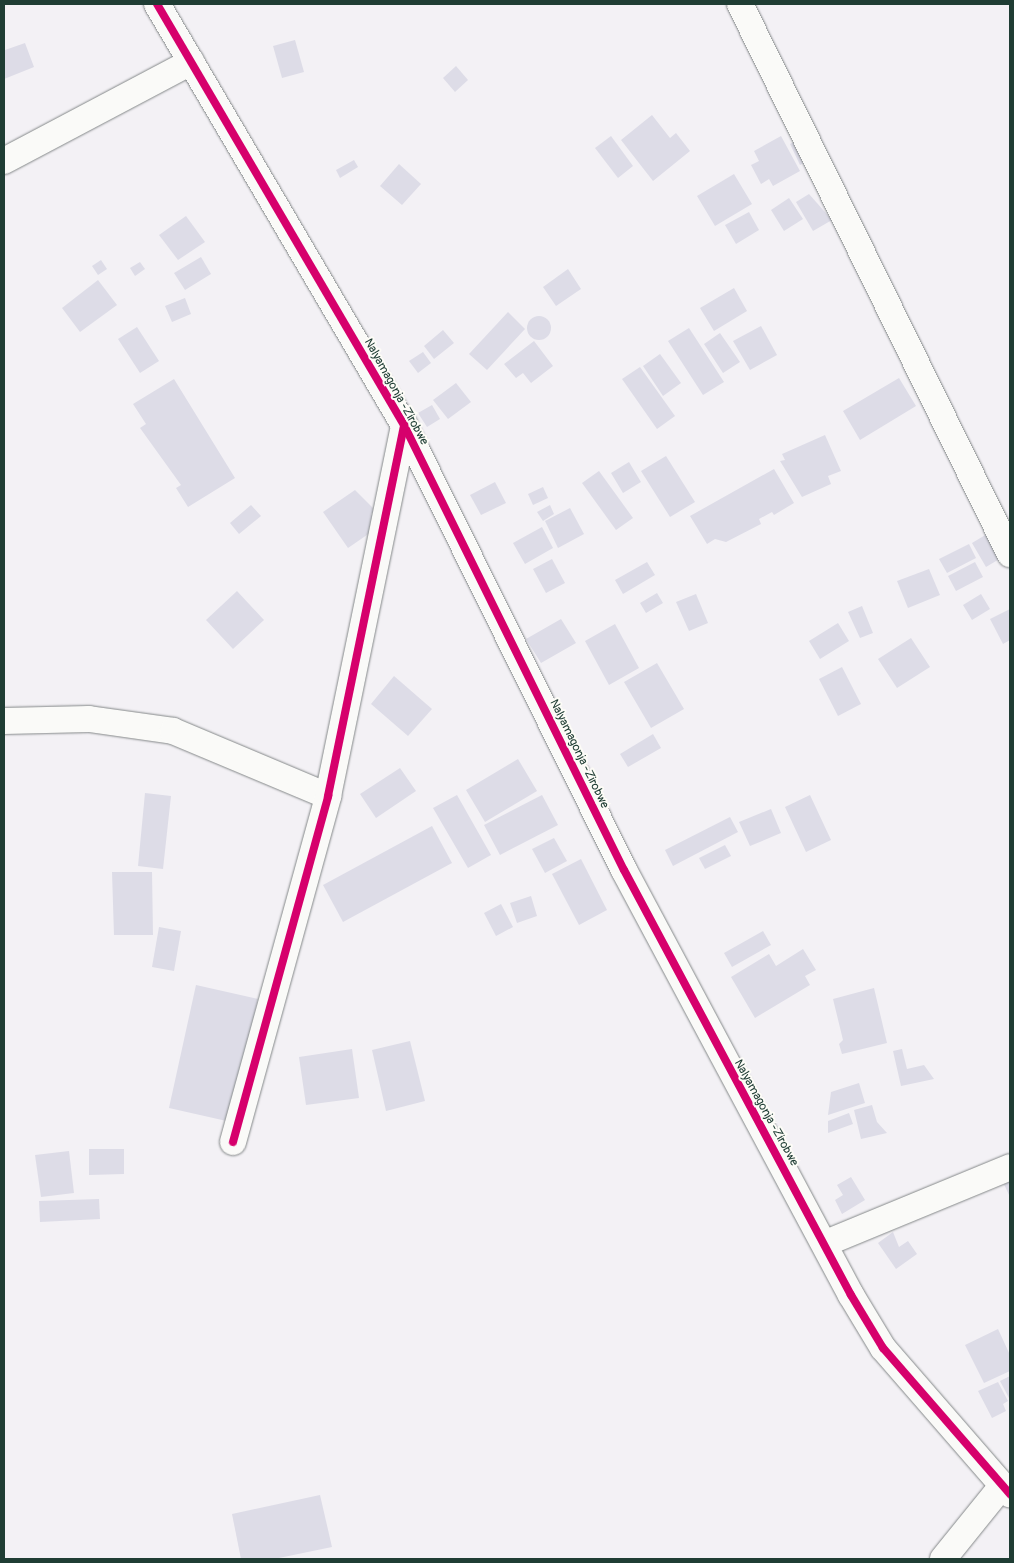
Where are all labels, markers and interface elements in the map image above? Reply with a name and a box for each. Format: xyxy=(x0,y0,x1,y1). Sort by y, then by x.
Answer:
street label: Nalyamagonja -Zirobwe xyxy=(361,336,431,448)
street label: Nalyamagonja -Zirobwe xyxy=(546,697,612,811)
street label: Nalyamagonja -Zirobwe xyxy=(731,1057,801,1169)

